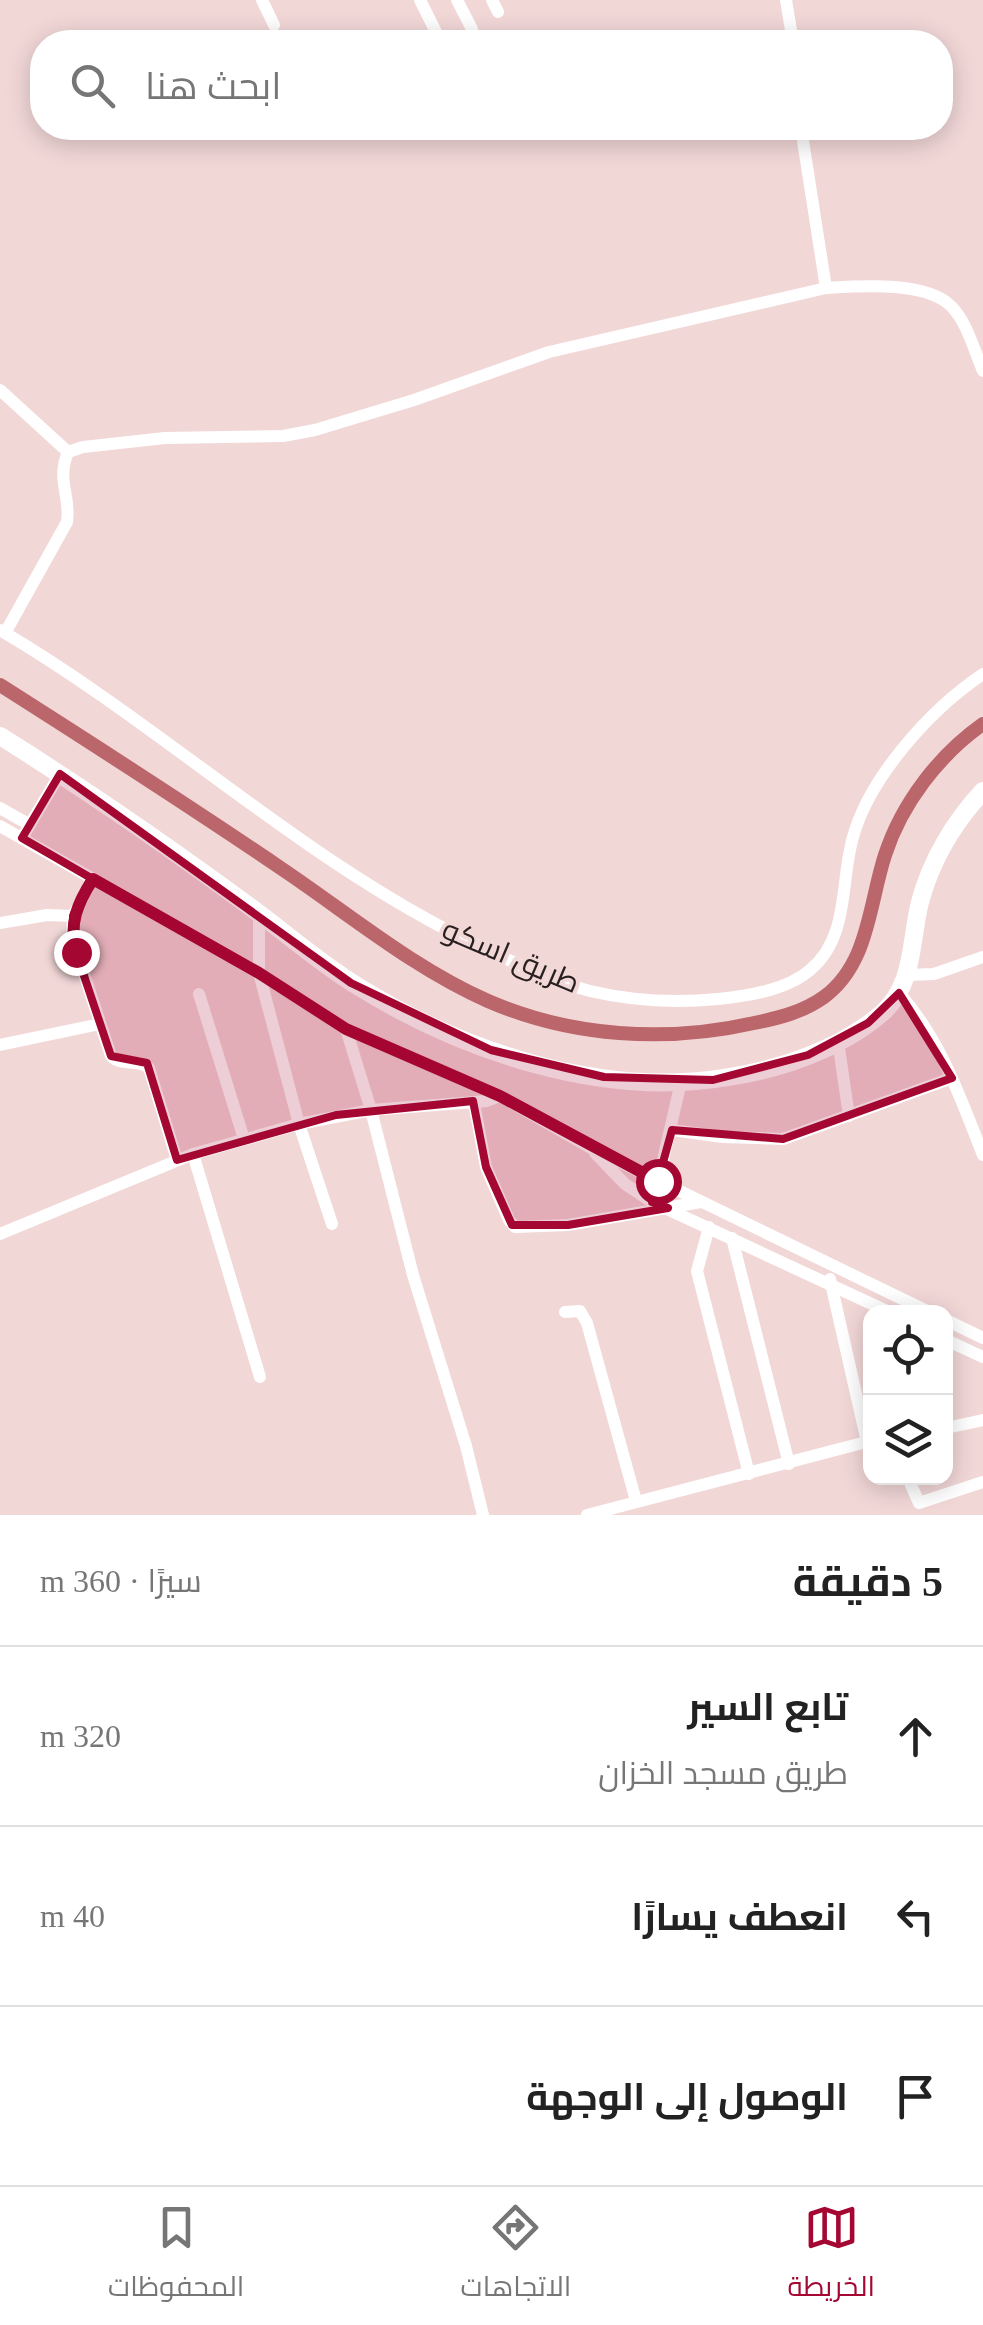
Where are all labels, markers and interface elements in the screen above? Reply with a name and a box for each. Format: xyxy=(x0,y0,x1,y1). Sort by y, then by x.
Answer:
search box xyxy=(30,30,953,140)
icon: search xyxy=(65,58,120,113)
text: ابحث هنا xyxy=(145,65,281,107)
street label: طريق اسكو xyxy=(437,912,585,1001)
route end xyxy=(54,930,100,976)
route start xyxy=(636,1159,682,1205)
map controls xyxy=(863,1305,953,1485)
button: locate xyxy=(863,1305,953,1395)
button: layers xyxy=(863,1395,953,1485)
text: 5 دقيقة xyxy=(793,1559,943,1605)
text: سيرًا · 360 m xyxy=(40,1563,202,1599)
text: تابع السير xyxy=(687,1686,848,1728)
icon: ahead xyxy=(888,1709,943,1764)
text: 320 m xyxy=(40,1718,121,1754)
text: طريق مسجد الخزان xyxy=(598,1755,848,1791)
icon: left xyxy=(888,1889,943,1944)
text: انعطف يسارًا xyxy=(631,1896,848,1938)
text: 40 m xyxy=(40,1898,105,1934)
icon: arrive xyxy=(888,2069,943,2124)
text: الوصول إلى الوجهة xyxy=(526,2076,848,2118)
tab: المحفوظات xyxy=(108,2200,244,2312)
tab: الاتجاهات xyxy=(461,2200,571,2312)
tab: الخريطة xyxy=(788,2200,875,2312)

